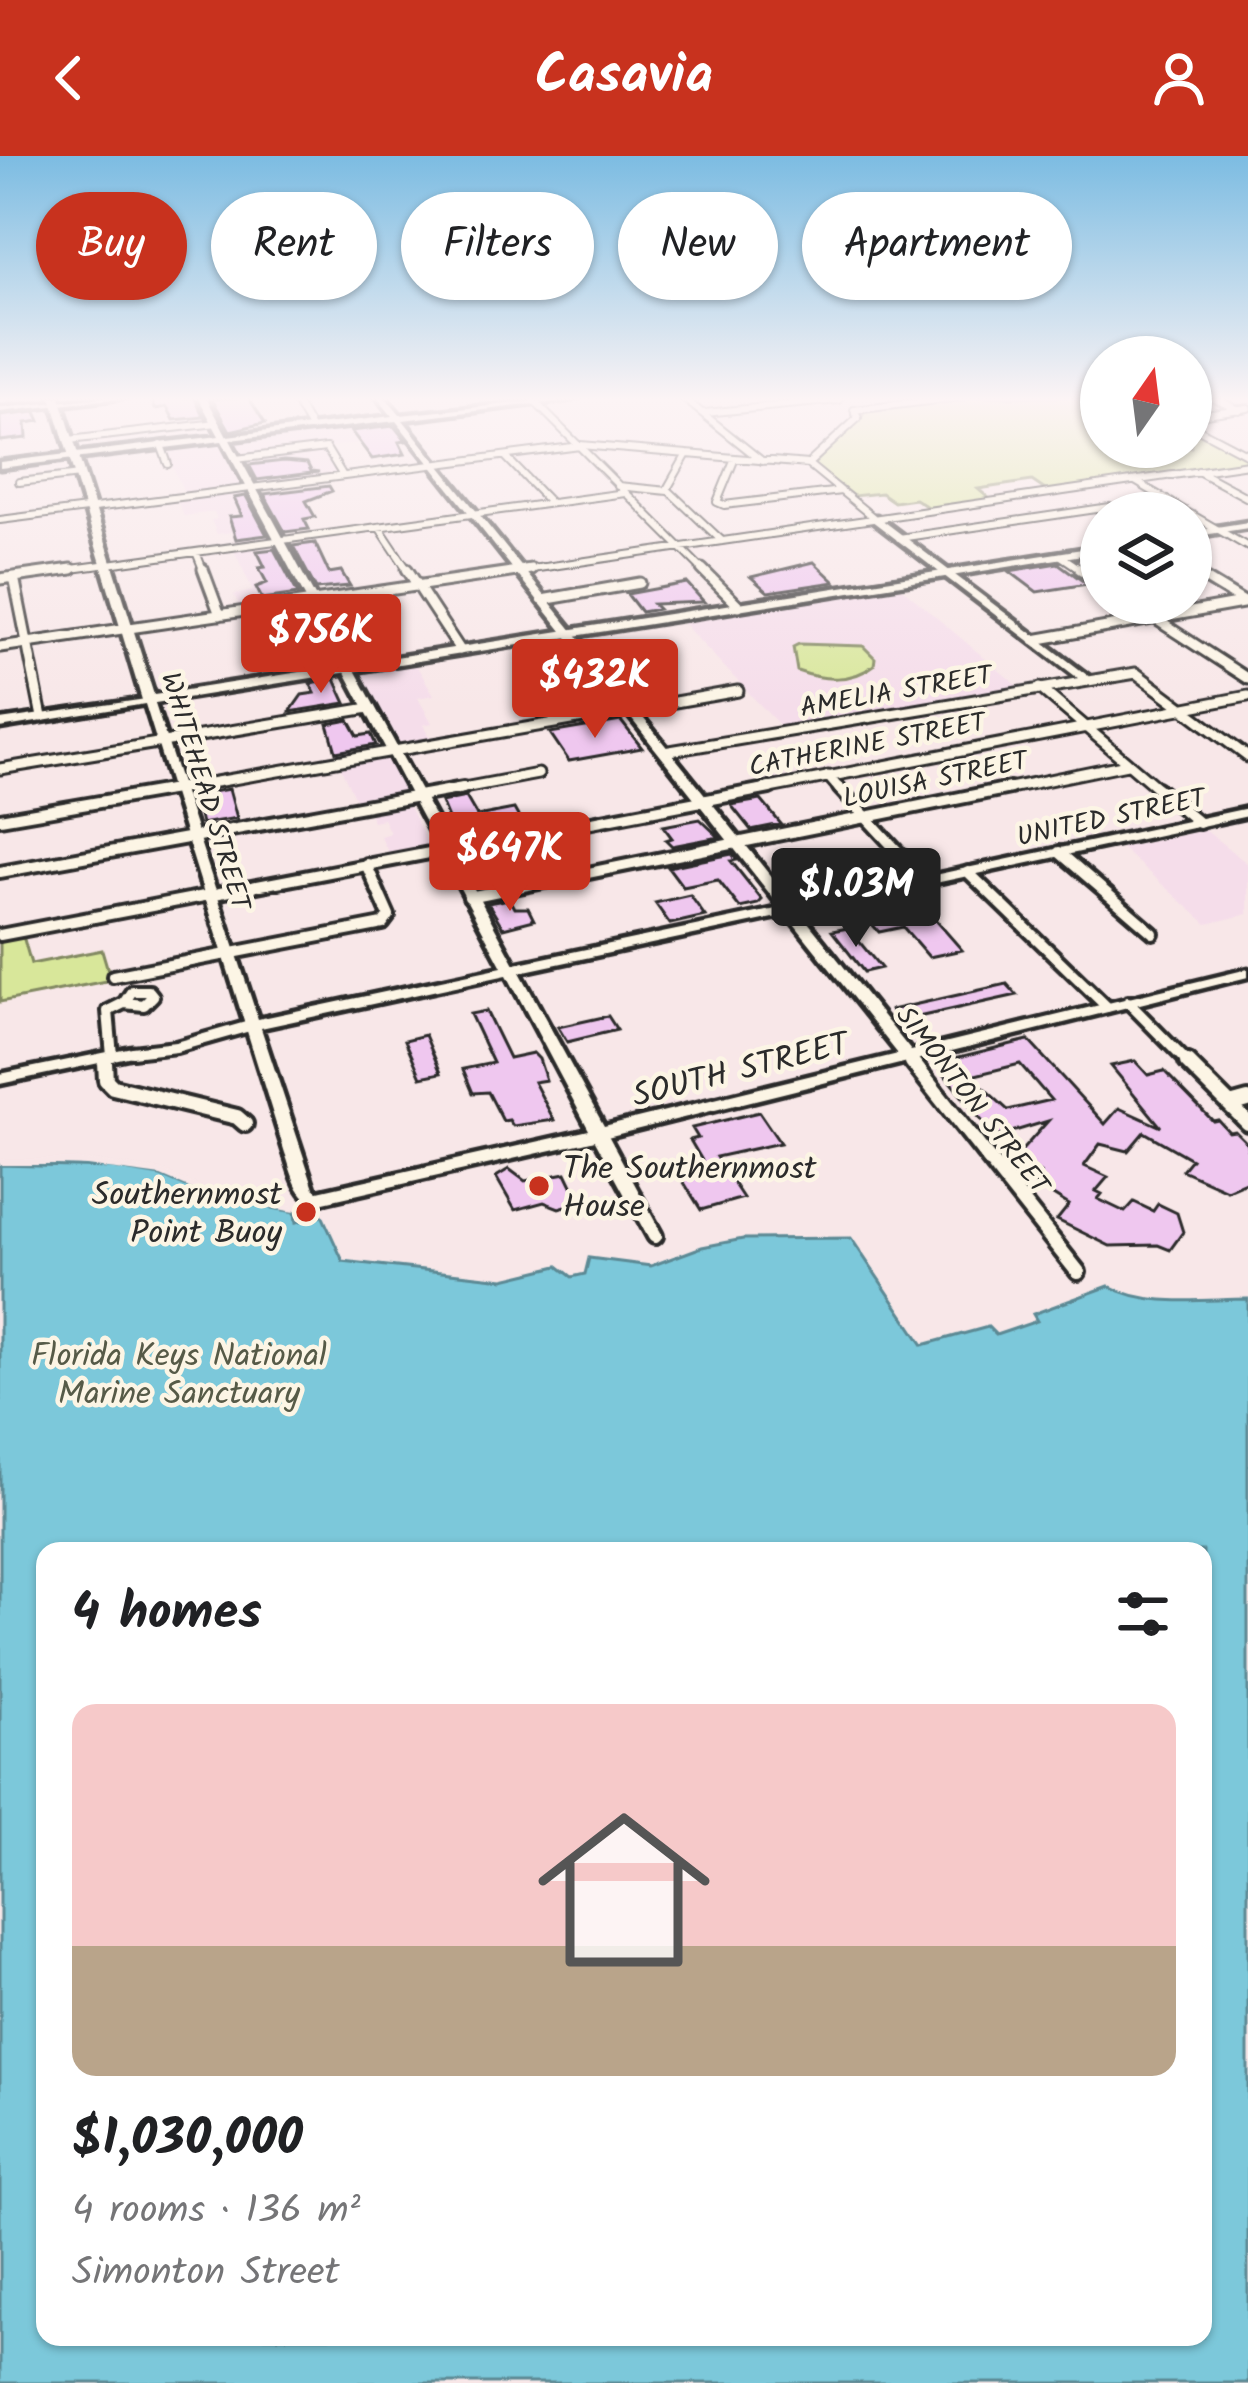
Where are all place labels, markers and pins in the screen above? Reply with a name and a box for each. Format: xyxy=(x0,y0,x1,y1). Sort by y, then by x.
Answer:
pin: $756K xyxy=(237,594,405,696)
pin: $432K xyxy=(511,639,679,741)
pin: $647K xyxy=(426,812,594,914)
pin: $1.03M xyxy=(758,848,954,950)
place label: The Southernmost House xyxy=(563,1144,818,1235)
place label: Southernmost Point Buoy xyxy=(92,1170,283,1261)
marker: The Southernmost House xyxy=(526,1173,552,1199)
marker: Southernmost Point Buoy xyxy=(293,1199,319,1225)

